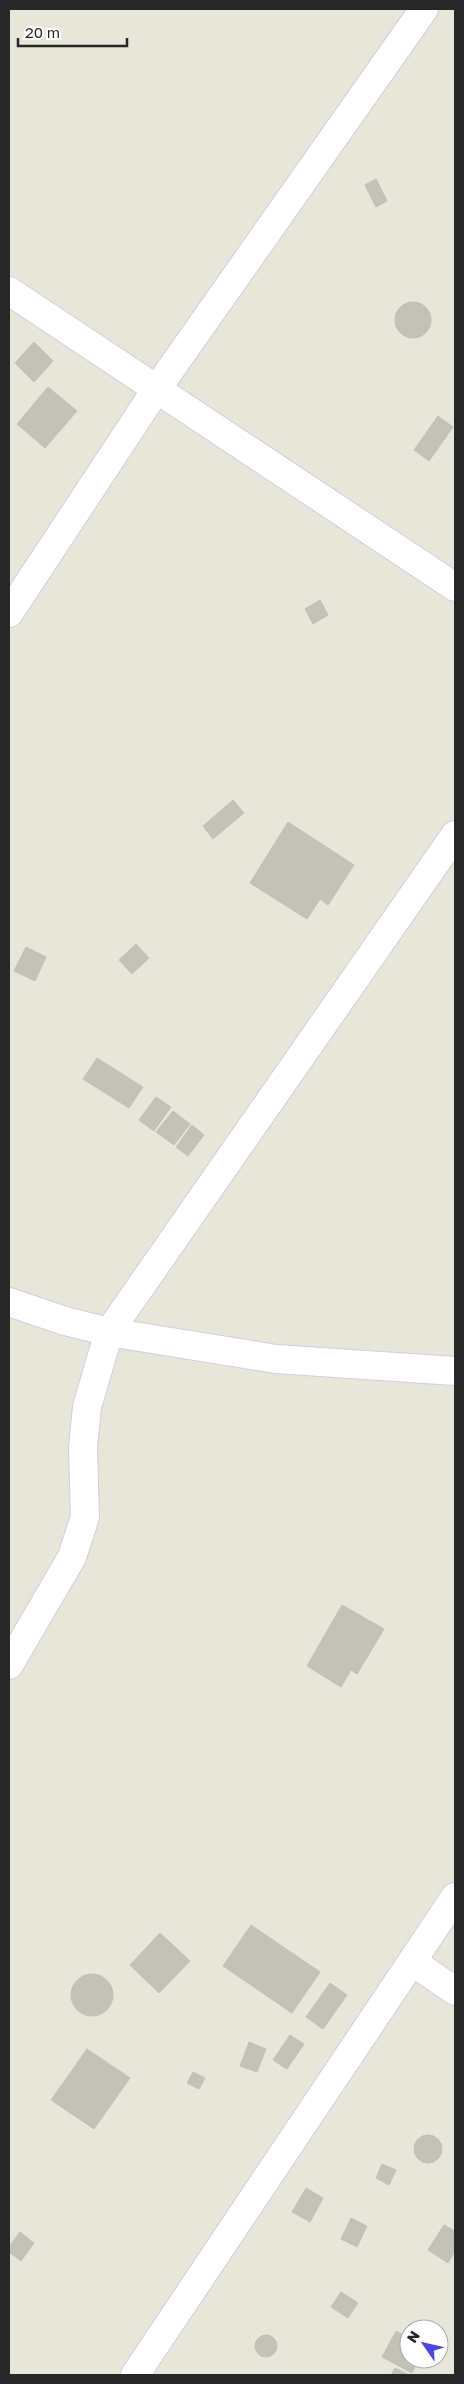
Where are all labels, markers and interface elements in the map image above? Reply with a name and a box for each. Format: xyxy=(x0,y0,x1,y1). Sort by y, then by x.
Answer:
scale bar xyxy=(18,15,126,47)
text: 20 m xyxy=(25,23,60,41)
north arrow xyxy=(399,2319,449,2369)
text: N xyxy=(403,2327,423,2346)

